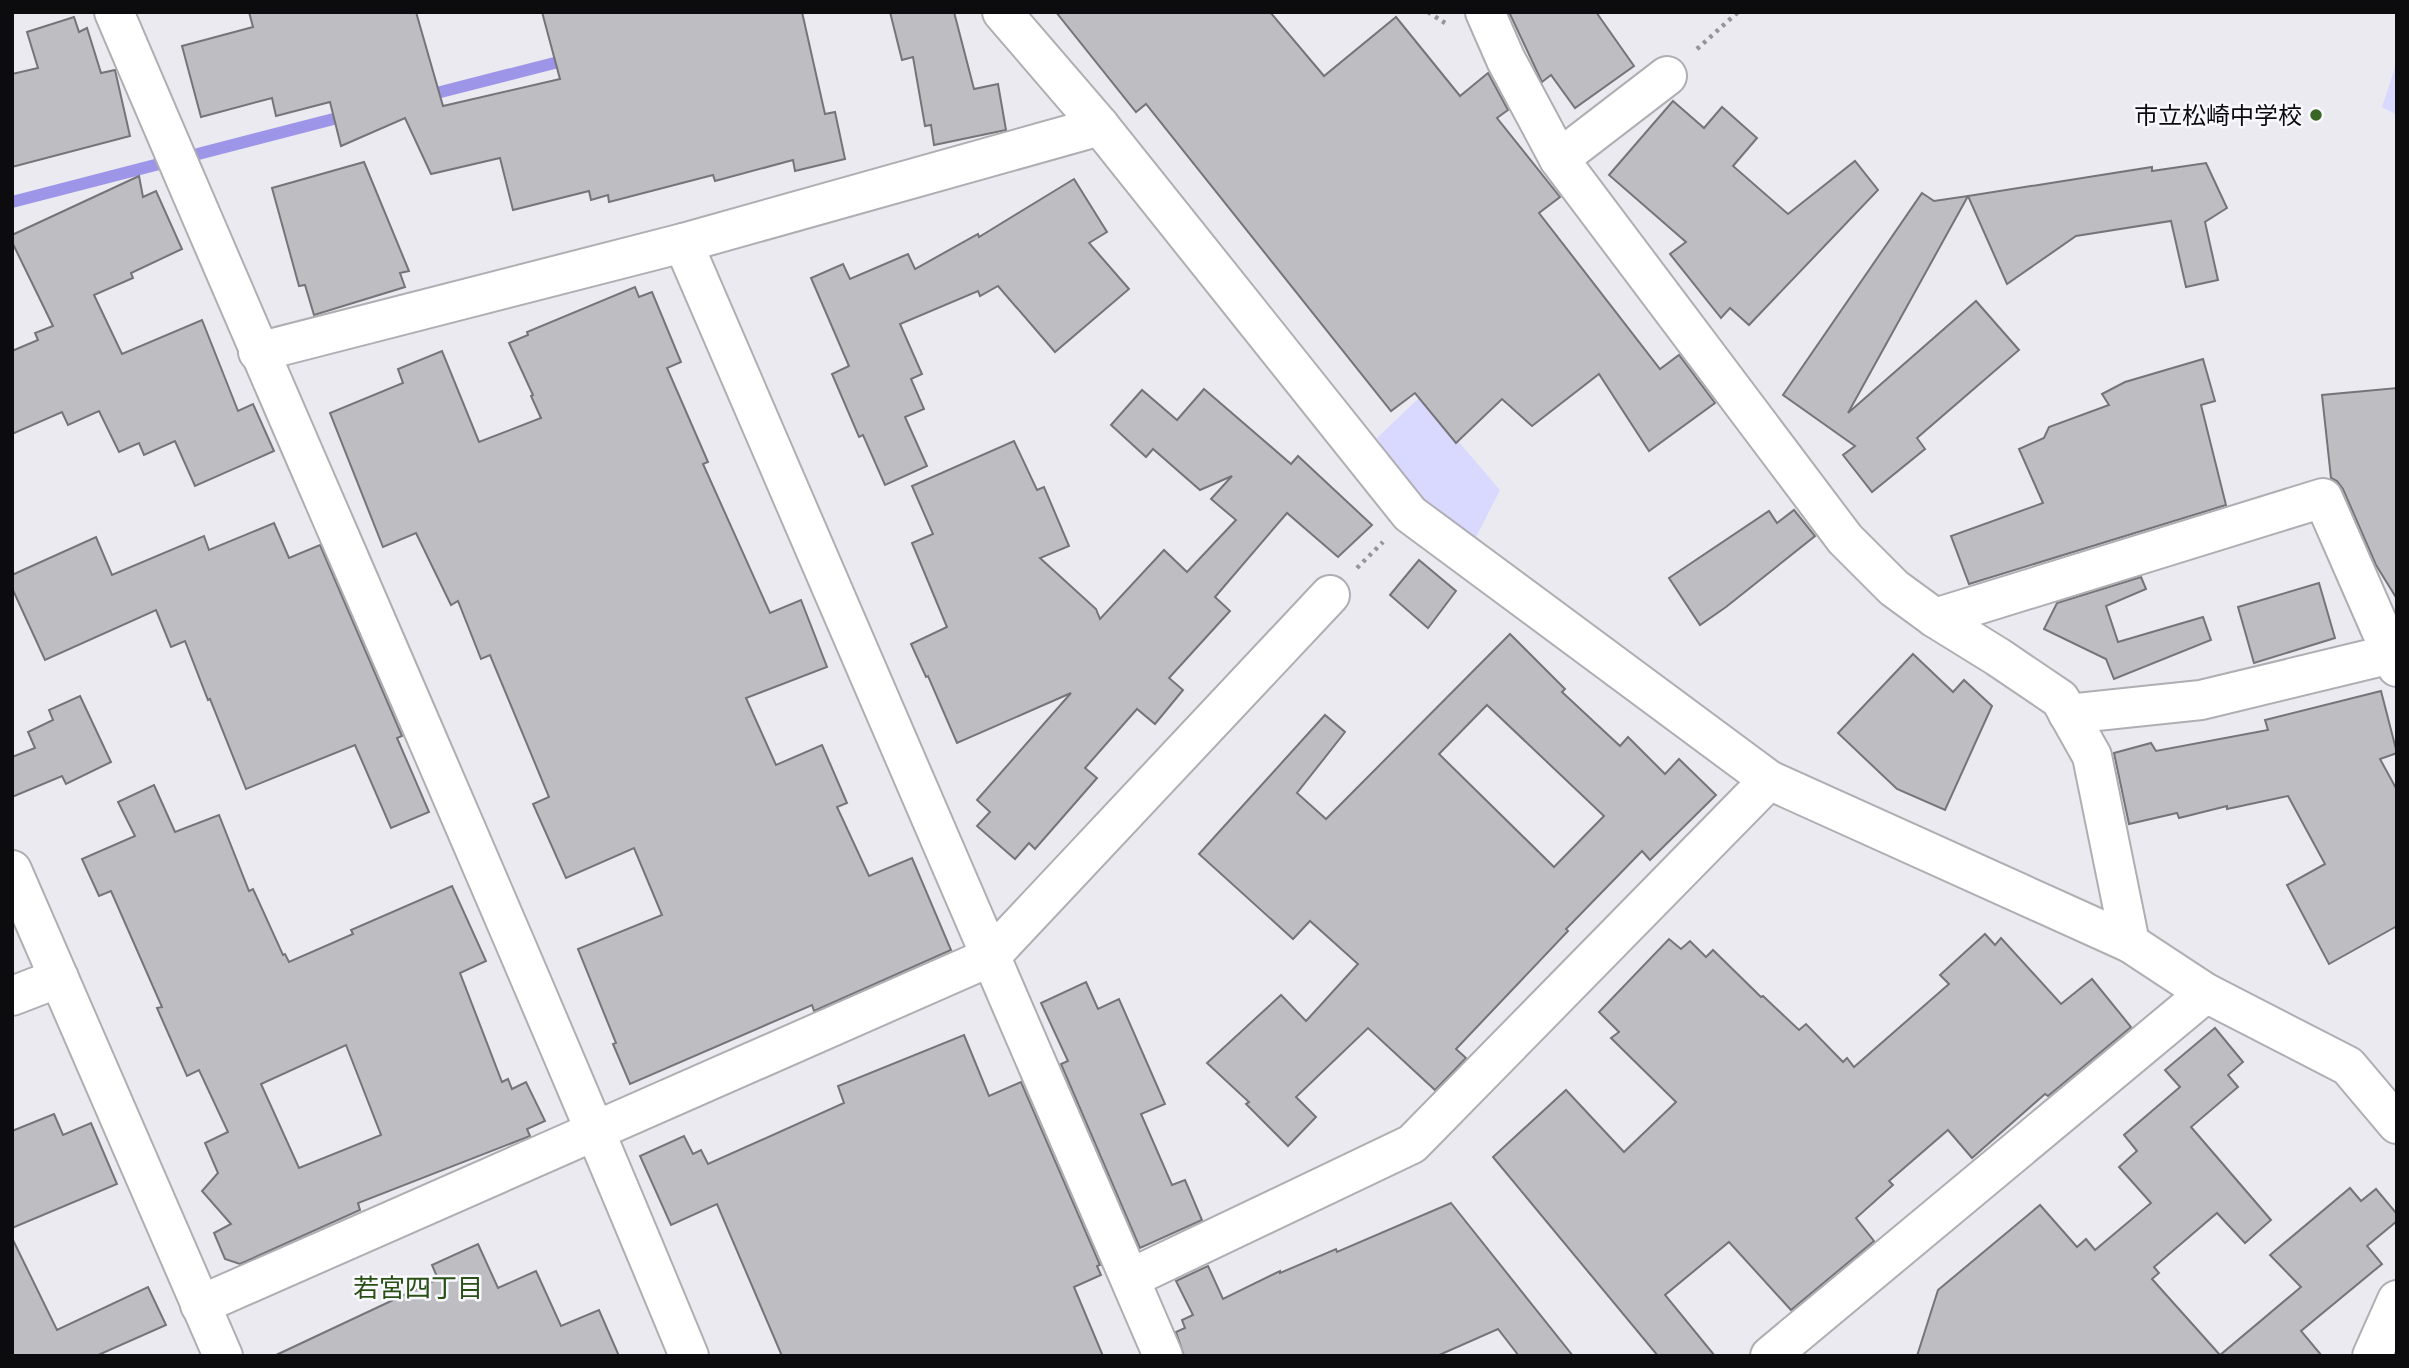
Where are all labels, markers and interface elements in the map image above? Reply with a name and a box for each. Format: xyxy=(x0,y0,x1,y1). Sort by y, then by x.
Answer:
place label: 市立松崎中学校 xyxy=(2134,101,2302,130)
marker: 市立松崎中学校 xyxy=(2308,107,2324,123)
district label: 若宮四丁目 xyxy=(353,1272,483,1304)

